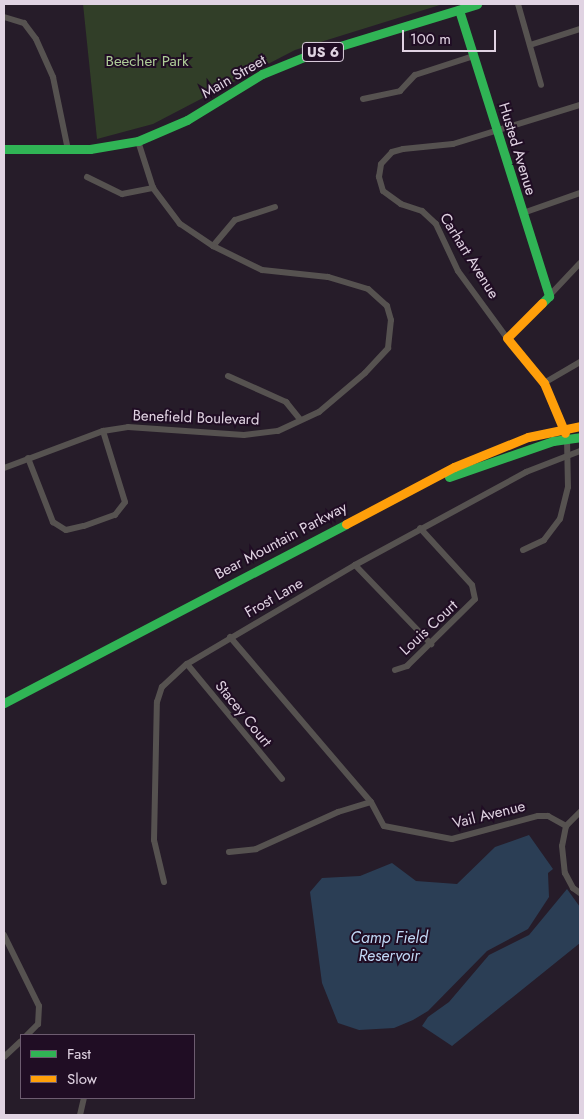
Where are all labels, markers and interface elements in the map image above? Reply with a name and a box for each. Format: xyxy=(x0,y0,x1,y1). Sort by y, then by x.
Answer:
scale bar xyxy=(404,20,498,52)
text: 100 m xyxy=(410,28,451,50)
road number: US 6 xyxy=(302,41,344,64)
street label: Main Street xyxy=(199,51,269,103)
park label: Beecher Park xyxy=(106,53,188,71)
street label: Husted Avenue xyxy=(494,101,540,197)
street label: Carhart Avenue xyxy=(435,210,503,302)
street label: Benefield Boulevard xyxy=(132,407,260,429)
street label: Bear Mountain Parkway xyxy=(212,499,350,583)
street label: Frost Lane xyxy=(242,574,306,622)
street label: Louis Court xyxy=(396,597,462,659)
street label: Stacey Court xyxy=(211,677,275,751)
street label: Vail Avenue xyxy=(451,797,527,833)
water label: Camp Field Reservoir xyxy=(350,928,428,966)
legend xyxy=(20,1034,195,1099)
text: Fast xyxy=(67,1043,91,1065)
text: Slow xyxy=(67,1068,97,1090)

